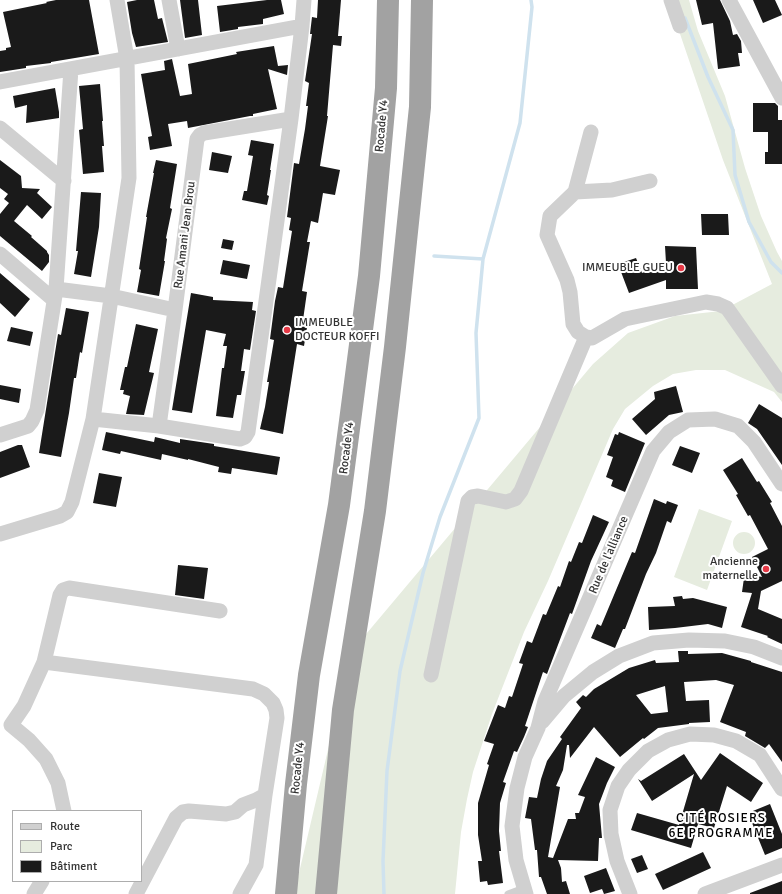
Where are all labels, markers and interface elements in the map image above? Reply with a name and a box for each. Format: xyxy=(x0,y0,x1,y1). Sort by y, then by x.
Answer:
street label: Rocade Y4 xyxy=(373,99,391,153)
street label: Rue Amani Jean Brou xyxy=(171,180,199,290)
place label: IMMEUBLE GUEU xyxy=(582,261,673,275)
marker: IMMEUBLE GUEU xyxy=(676,263,686,273)
place label: IMMEUBLE DOCTEUR KOFFI xyxy=(295,316,379,344)
marker: IMMEUBLE DOCTEUR KOFFI xyxy=(282,325,292,335)
street label: Rocade Y4 xyxy=(337,421,357,475)
street label: Rue de l'alliance xyxy=(586,514,632,596)
place label: Ancienne maternelle xyxy=(703,555,758,583)
marker: Ancienne maternelle xyxy=(761,564,771,574)
street label: Rocade Y4 xyxy=(288,741,308,795)
legend xyxy=(12,810,142,882)
district label: CITÉ ROSIERS 6E PROGRAMME xyxy=(668,811,774,842)
text: Route xyxy=(50,819,80,834)
text: Parc xyxy=(50,839,72,854)
text: Bâtiment xyxy=(50,859,97,874)

